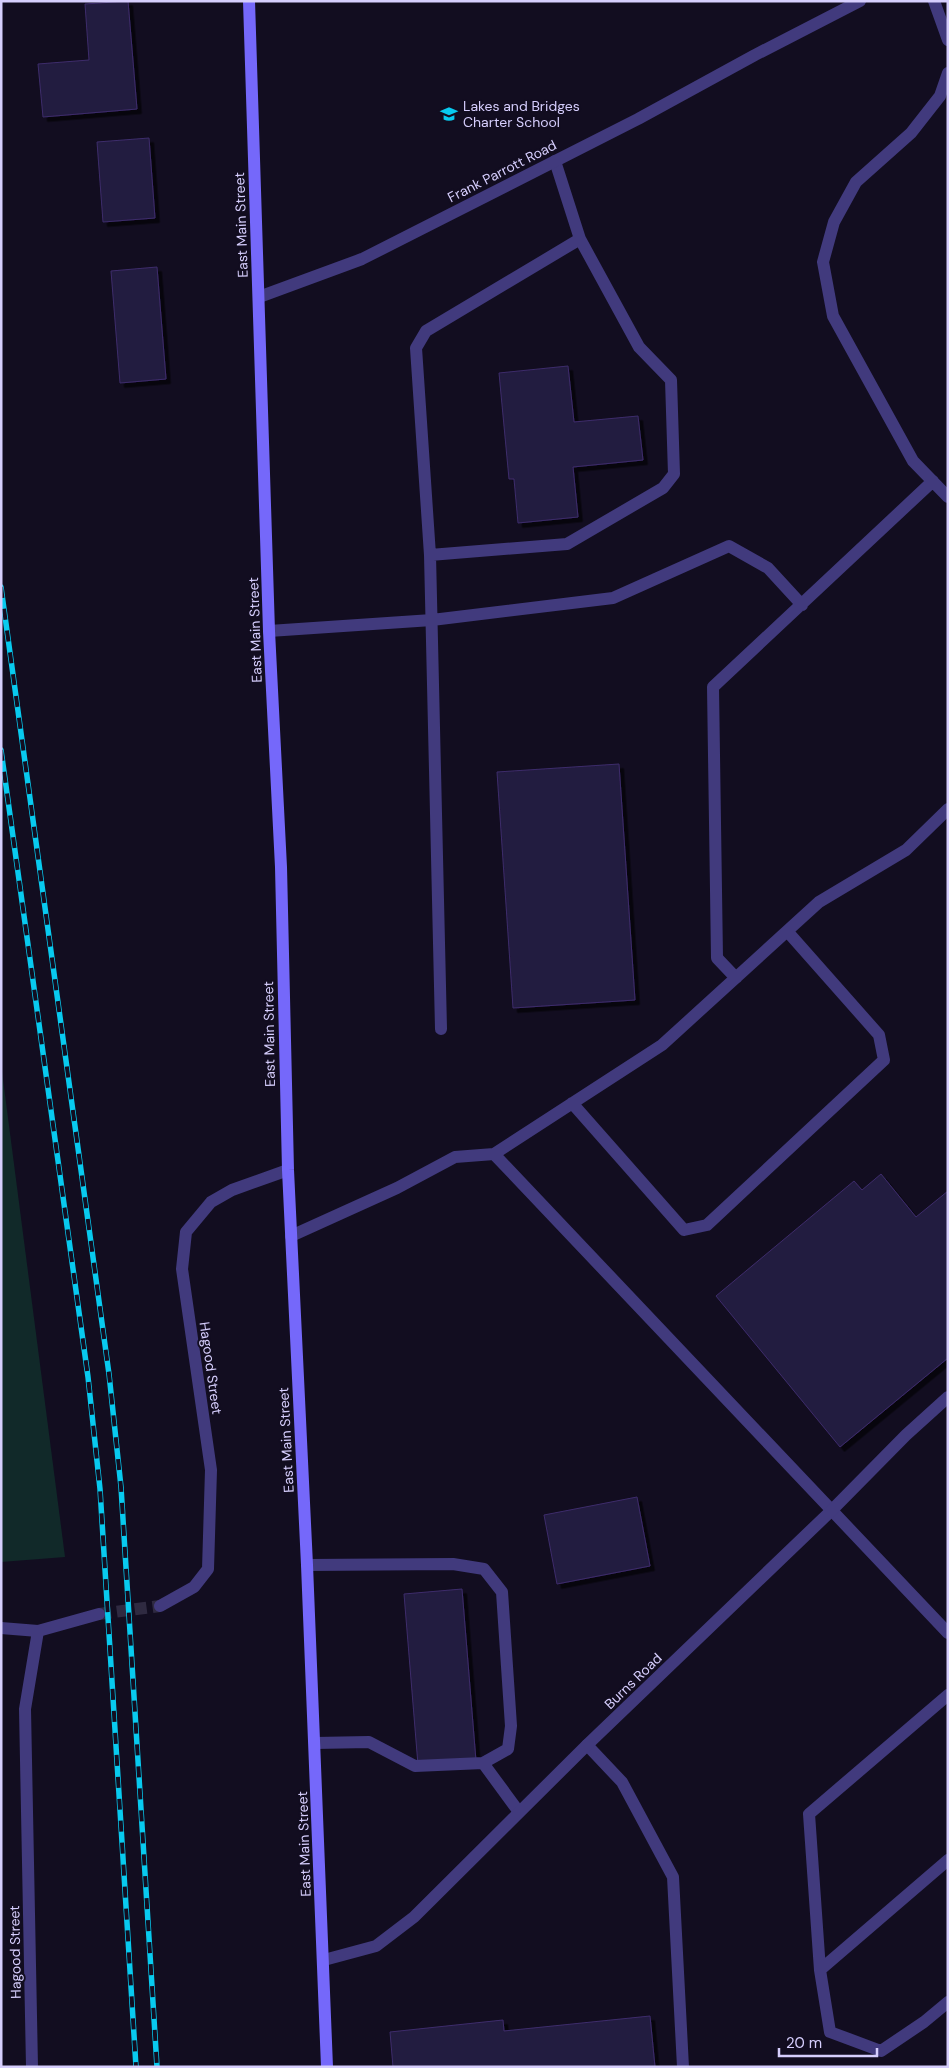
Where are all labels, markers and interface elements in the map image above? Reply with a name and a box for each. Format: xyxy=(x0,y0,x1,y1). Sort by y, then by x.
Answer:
place label: Lakes and Bridges Charter School xyxy=(463,97,580,131)
school or university icon: Lakes and Bridges Charter School xyxy=(439,104,459,124)
street label: Frank Parrott Road xyxy=(444,136,560,206)
street label: East Main Street xyxy=(230,172,252,278)
street label: East Main Street xyxy=(244,577,266,683)
street label: East Main Street xyxy=(259,981,279,1087)
street label: Hagood Street xyxy=(196,1320,226,1416)
street label: East Main Street xyxy=(274,1387,298,1493)
street label: Burns Road xyxy=(600,1649,666,1713)
street label: East Main Street xyxy=(293,1791,315,1897)
street label: Hagood Street xyxy=(5,1905,25,1999)
scale bar xyxy=(779,2026,876,2058)
text: 20 m xyxy=(786,2033,822,2053)

